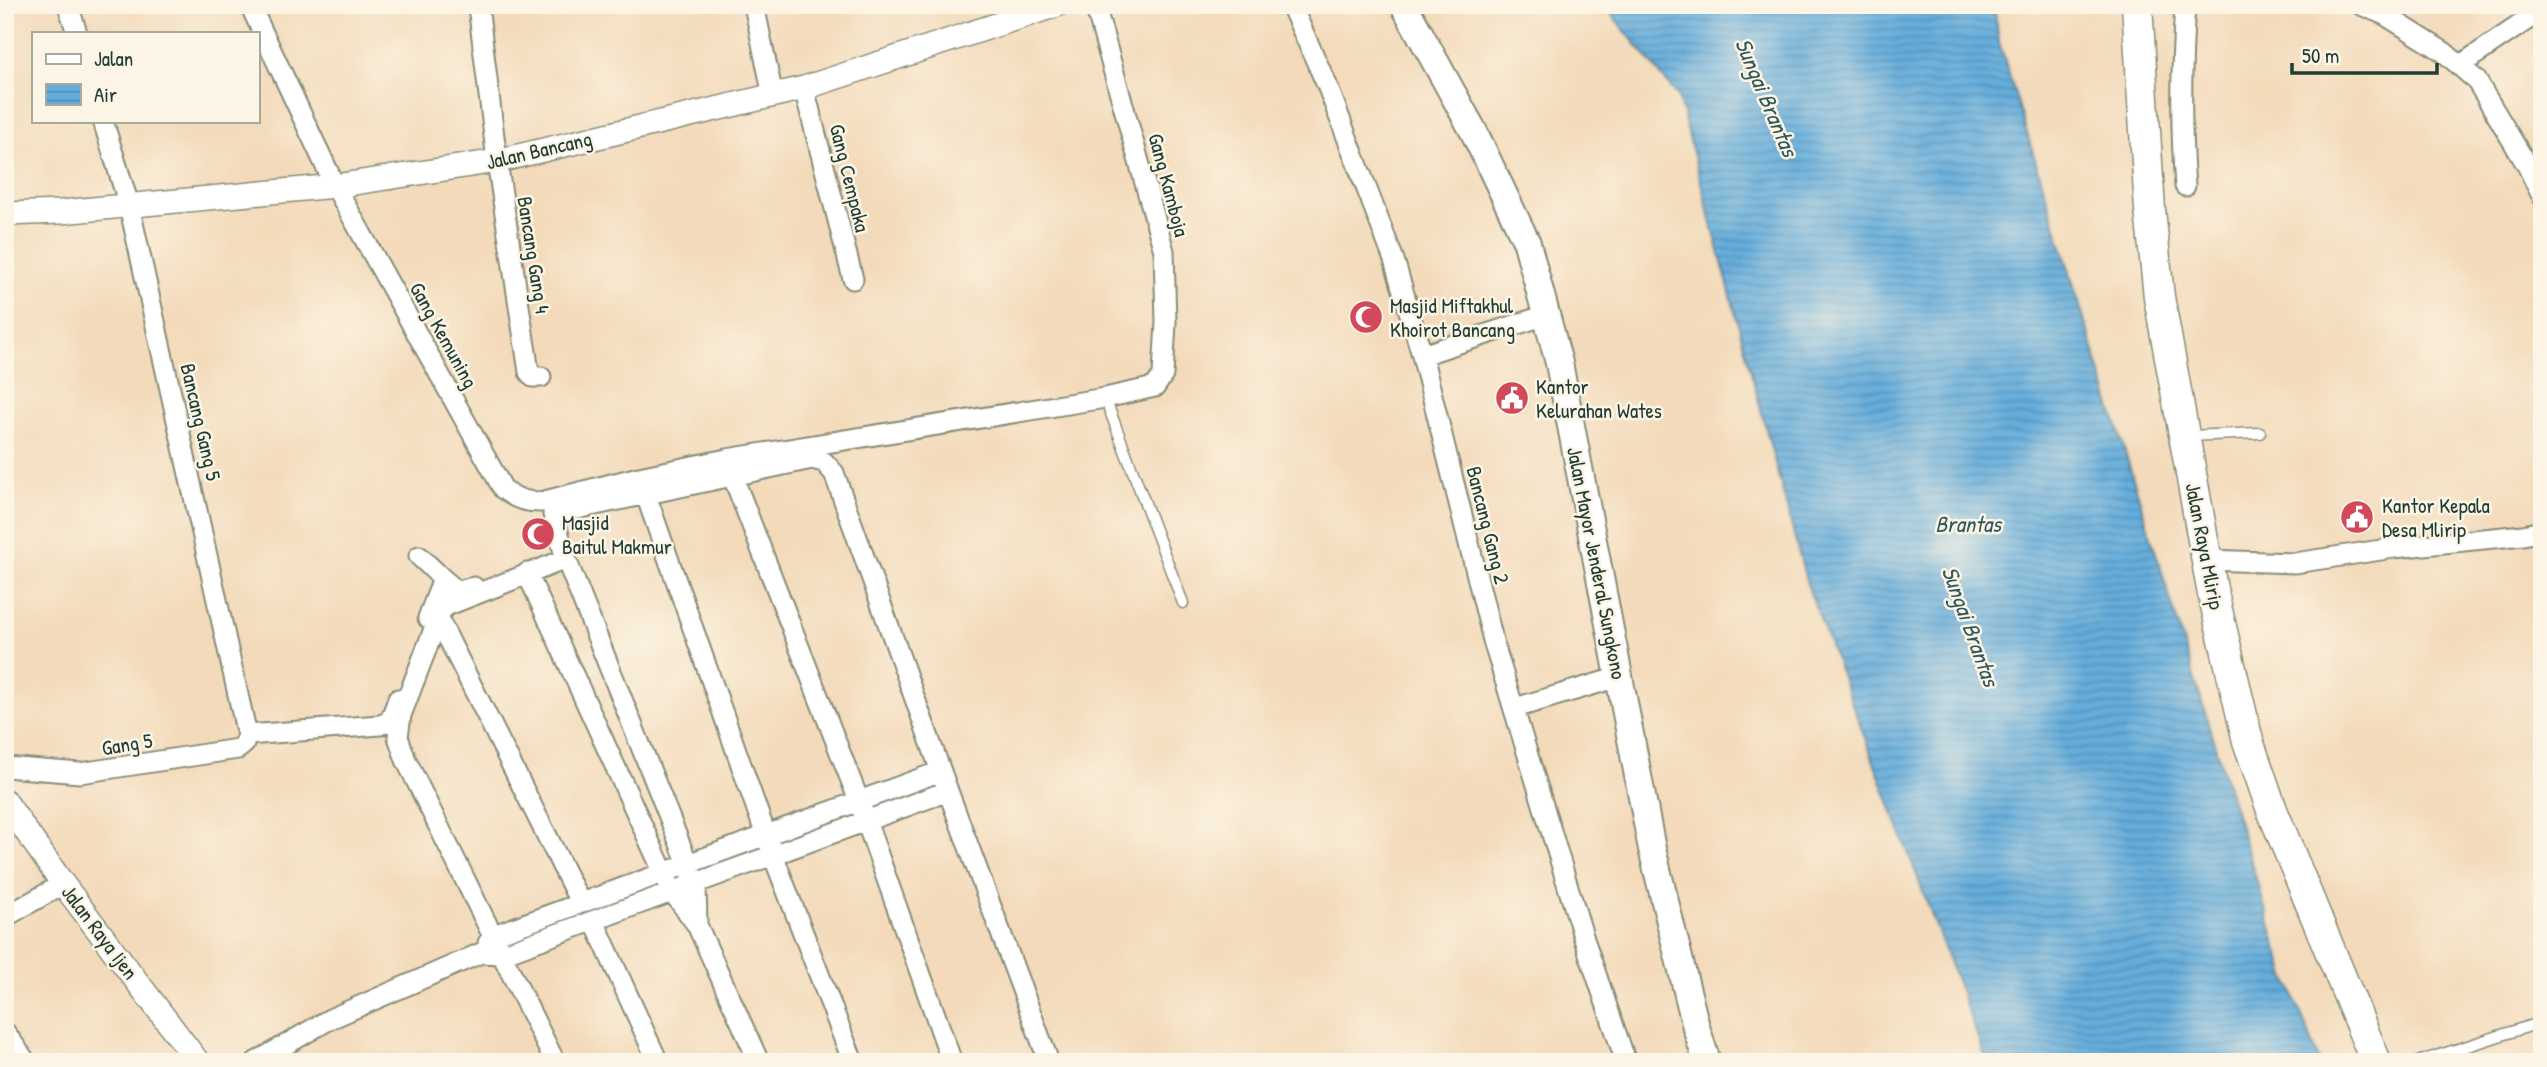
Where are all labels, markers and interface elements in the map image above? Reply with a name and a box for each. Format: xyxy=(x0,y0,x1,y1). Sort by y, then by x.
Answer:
legend xyxy=(32,32,259,122)
scale bar xyxy=(2292,32,2437,76)
water label: Sungai Brantas xyxy=(1727,33,1807,163)
text: 50 m xyxy=(2302,41,2339,70)
text: Jalan xyxy=(94,44,133,73)
text: Air xyxy=(94,80,117,109)
street label: Gang Cempaka xyxy=(823,121,877,235)
street label: Jalan Bancang xyxy=(483,124,595,176)
street label: Gang Kamboja xyxy=(1141,130,1197,240)
street label: Bancang Gang 4 xyxy=(510,194,558,316)
street label: Gang Kemuning xyxy=(403,277,485,393)
place label: Masjid Miftakhul Khoirot Bancang xyxy=(1390,291,1515,344)
mosque icon: Masjid Miftakhul Khoirot Bancang xyxy=(1347,298,1385,336)
street label: Bancang Gang 5 xyxy=(173,361,229,483)
place label: Kantor Kelurahan Wates xyxy=(1536,372,1662,425)
public building icon: Kantor Kelurahan Wates xyxy=(1493,379,1531,417)
street label: Jalan Mayor Jenderal Sungkono xyxy=(1560,444,1634,682)
street label: Bancang Gang 2 xyxy=(1459,463,1517,587)
street label: Jalan Raya Mlirip xyxy=(2179,480,2231,612)
place label: Kantor Kepala Desa Mlirip xyxy=(2382,491,2490,544)
public building icon: Kantor Kepala Desa Mlirip xyxy=(2338,498,2376,536)
place label: Masjid Baitul Makmur xyxy=(562,508,672,561)
water label: Brantas xyxy=(1935,508,2003,539)
mosque icon: Masjid Baitul Makmur xyxy=(519,515,557,553)
water label: Sungai Brantas xyxy=(1934,562,2008,693)
street label: Gang 5 xyxy=(100,726,154,762)
street label: Jalan Raya Ijen xyxy=(55,879,145,985)

